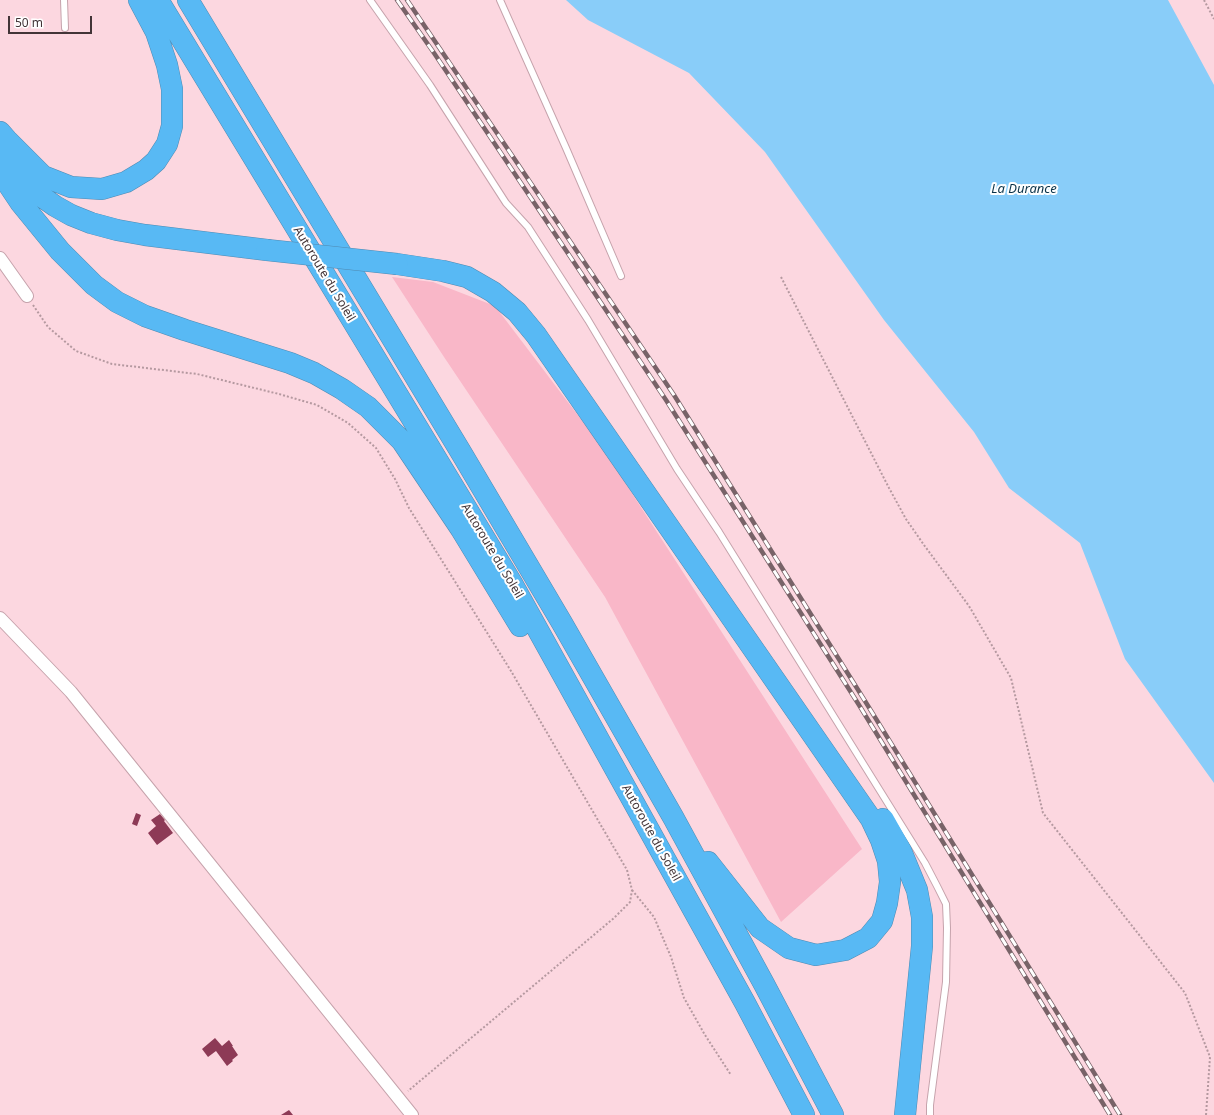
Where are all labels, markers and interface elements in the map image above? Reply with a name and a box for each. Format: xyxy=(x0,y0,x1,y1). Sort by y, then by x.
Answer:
scale bar xyxy=(10,8,94,34)
text: 50 m xyxy=(15,14,43,31)
water label: La Durance xyxy=(991,181,1057,197)
street label: Autoroute du Soleil xyxy=(290,224,358,324)
street label: Autoroute du Soleil xyxy=(458,501,526,601)
street label: Autoroute du Soleil xyxy=(618,782,684,884)

